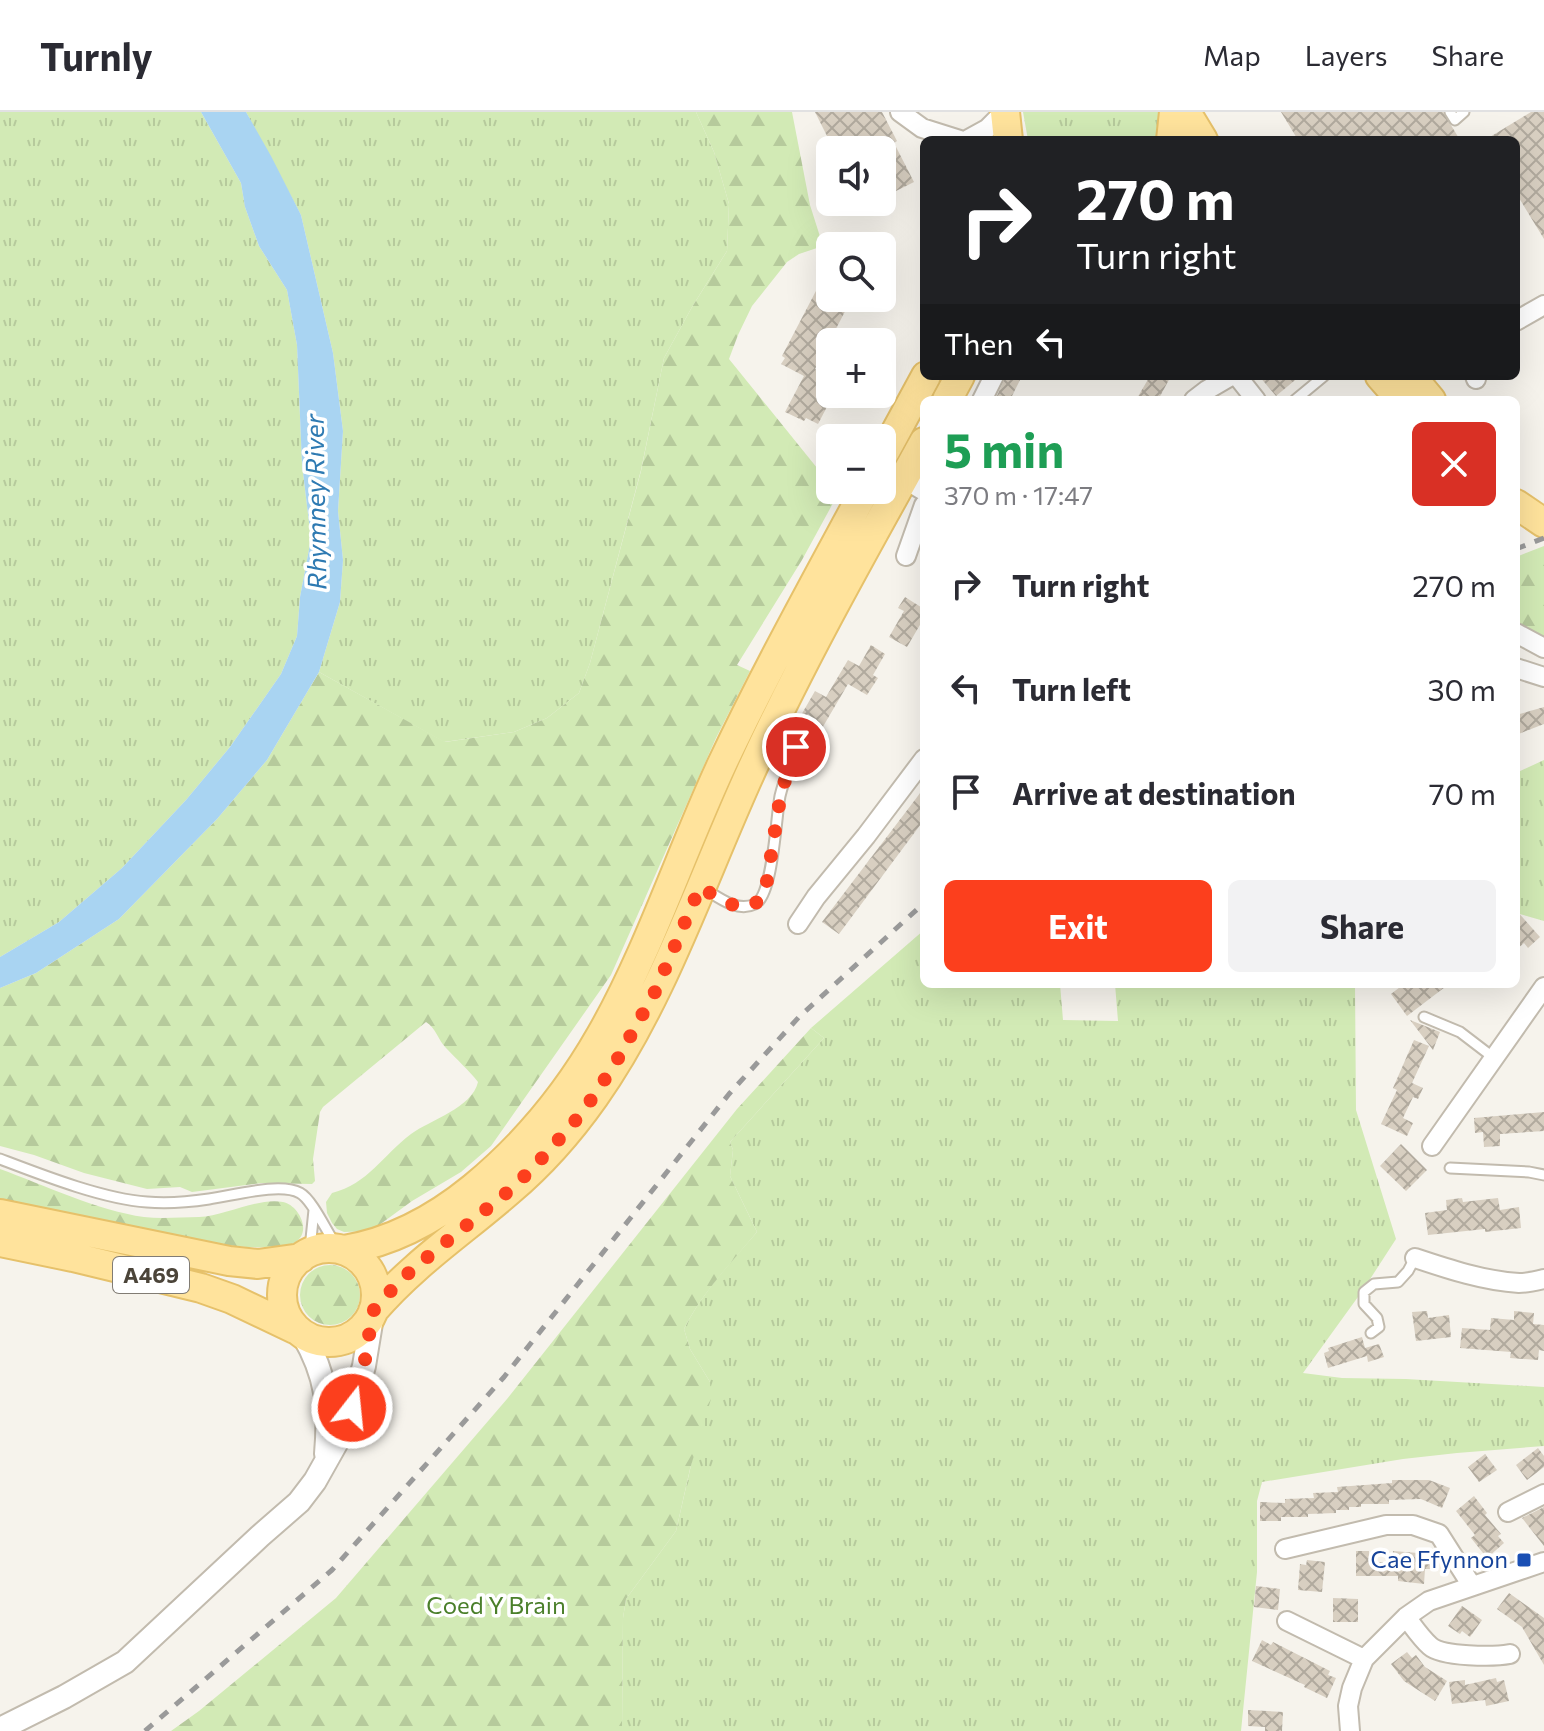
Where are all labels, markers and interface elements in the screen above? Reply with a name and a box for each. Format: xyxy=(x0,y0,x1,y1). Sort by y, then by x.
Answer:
text: Turnly xyxy=(40,32,153,79)
text: Map xyxy=(1203,38,1261,72)
text: Layers xyxy=(1305,38,1387,72)
text: Share xyxy=(1431,38,1504,72)
map controls xyxy=(816,136,896,504)
button: sound xyxy=(816,136,896,216)
text: 270 m xyxy=(1076,163,1235,232)
icon: right xyxy=(944,168,1048,272)
button: search xyxy=(816,232,896,312)
text: Turn right xyxy=(1076,232,1237,276)
icon: left xyxy=(1029,320,1073,364)
text: Then xyxy=(944,324,1013,361)
button: + xyxy=(816,328,896,408)
water label: Rhymney River xyxy=(297,412,332,590)
text: 5 min xyxy=(944,419,1064,478)
button: close xyxy=(1412,422,1496,506)
button: − xyxy=(816,424,896,504)
text: 370 m · 17:47 xyxy=(944,479,1093,510)
icon: right xyxy=(944,562,988,606)
text: Turn right xyxy=(1012,566,1149,603)
text: 270 m xyxy=(1412,566,1496,603)
icon: left xyxy=(944,666,988,710)
text: Turn left xyxy=(1012,670,1131,707)
text: 30 m xyxy=(1427,670,1496,707)
pin xyxy=(762,713,830,781)
icon: arrive xyxy=(774,725,818,769)
icon: arrive xyxy=(944,770,988,814)
text: Arrive at destination xyxy=(1012,774,1296,811)
text: 70 m xyxy=(1429,774,1496,811)
button: Exit xyxy=(944,880,1212,972)
button: Share xyxy=(1228,880,1496,972)
road number: A469 xyxy=(113,1257,189,1293)
position arrow xyxy=(310,1366,394,1450)
place label: Cae Ffynnon xyxy=(1370,1544,1508,1573)
marker: Cae Ffynnon xyxy=(1515,1551,1533,1569)
park label: Coed Y Brain xyxy=(426,1590,566,1619)

